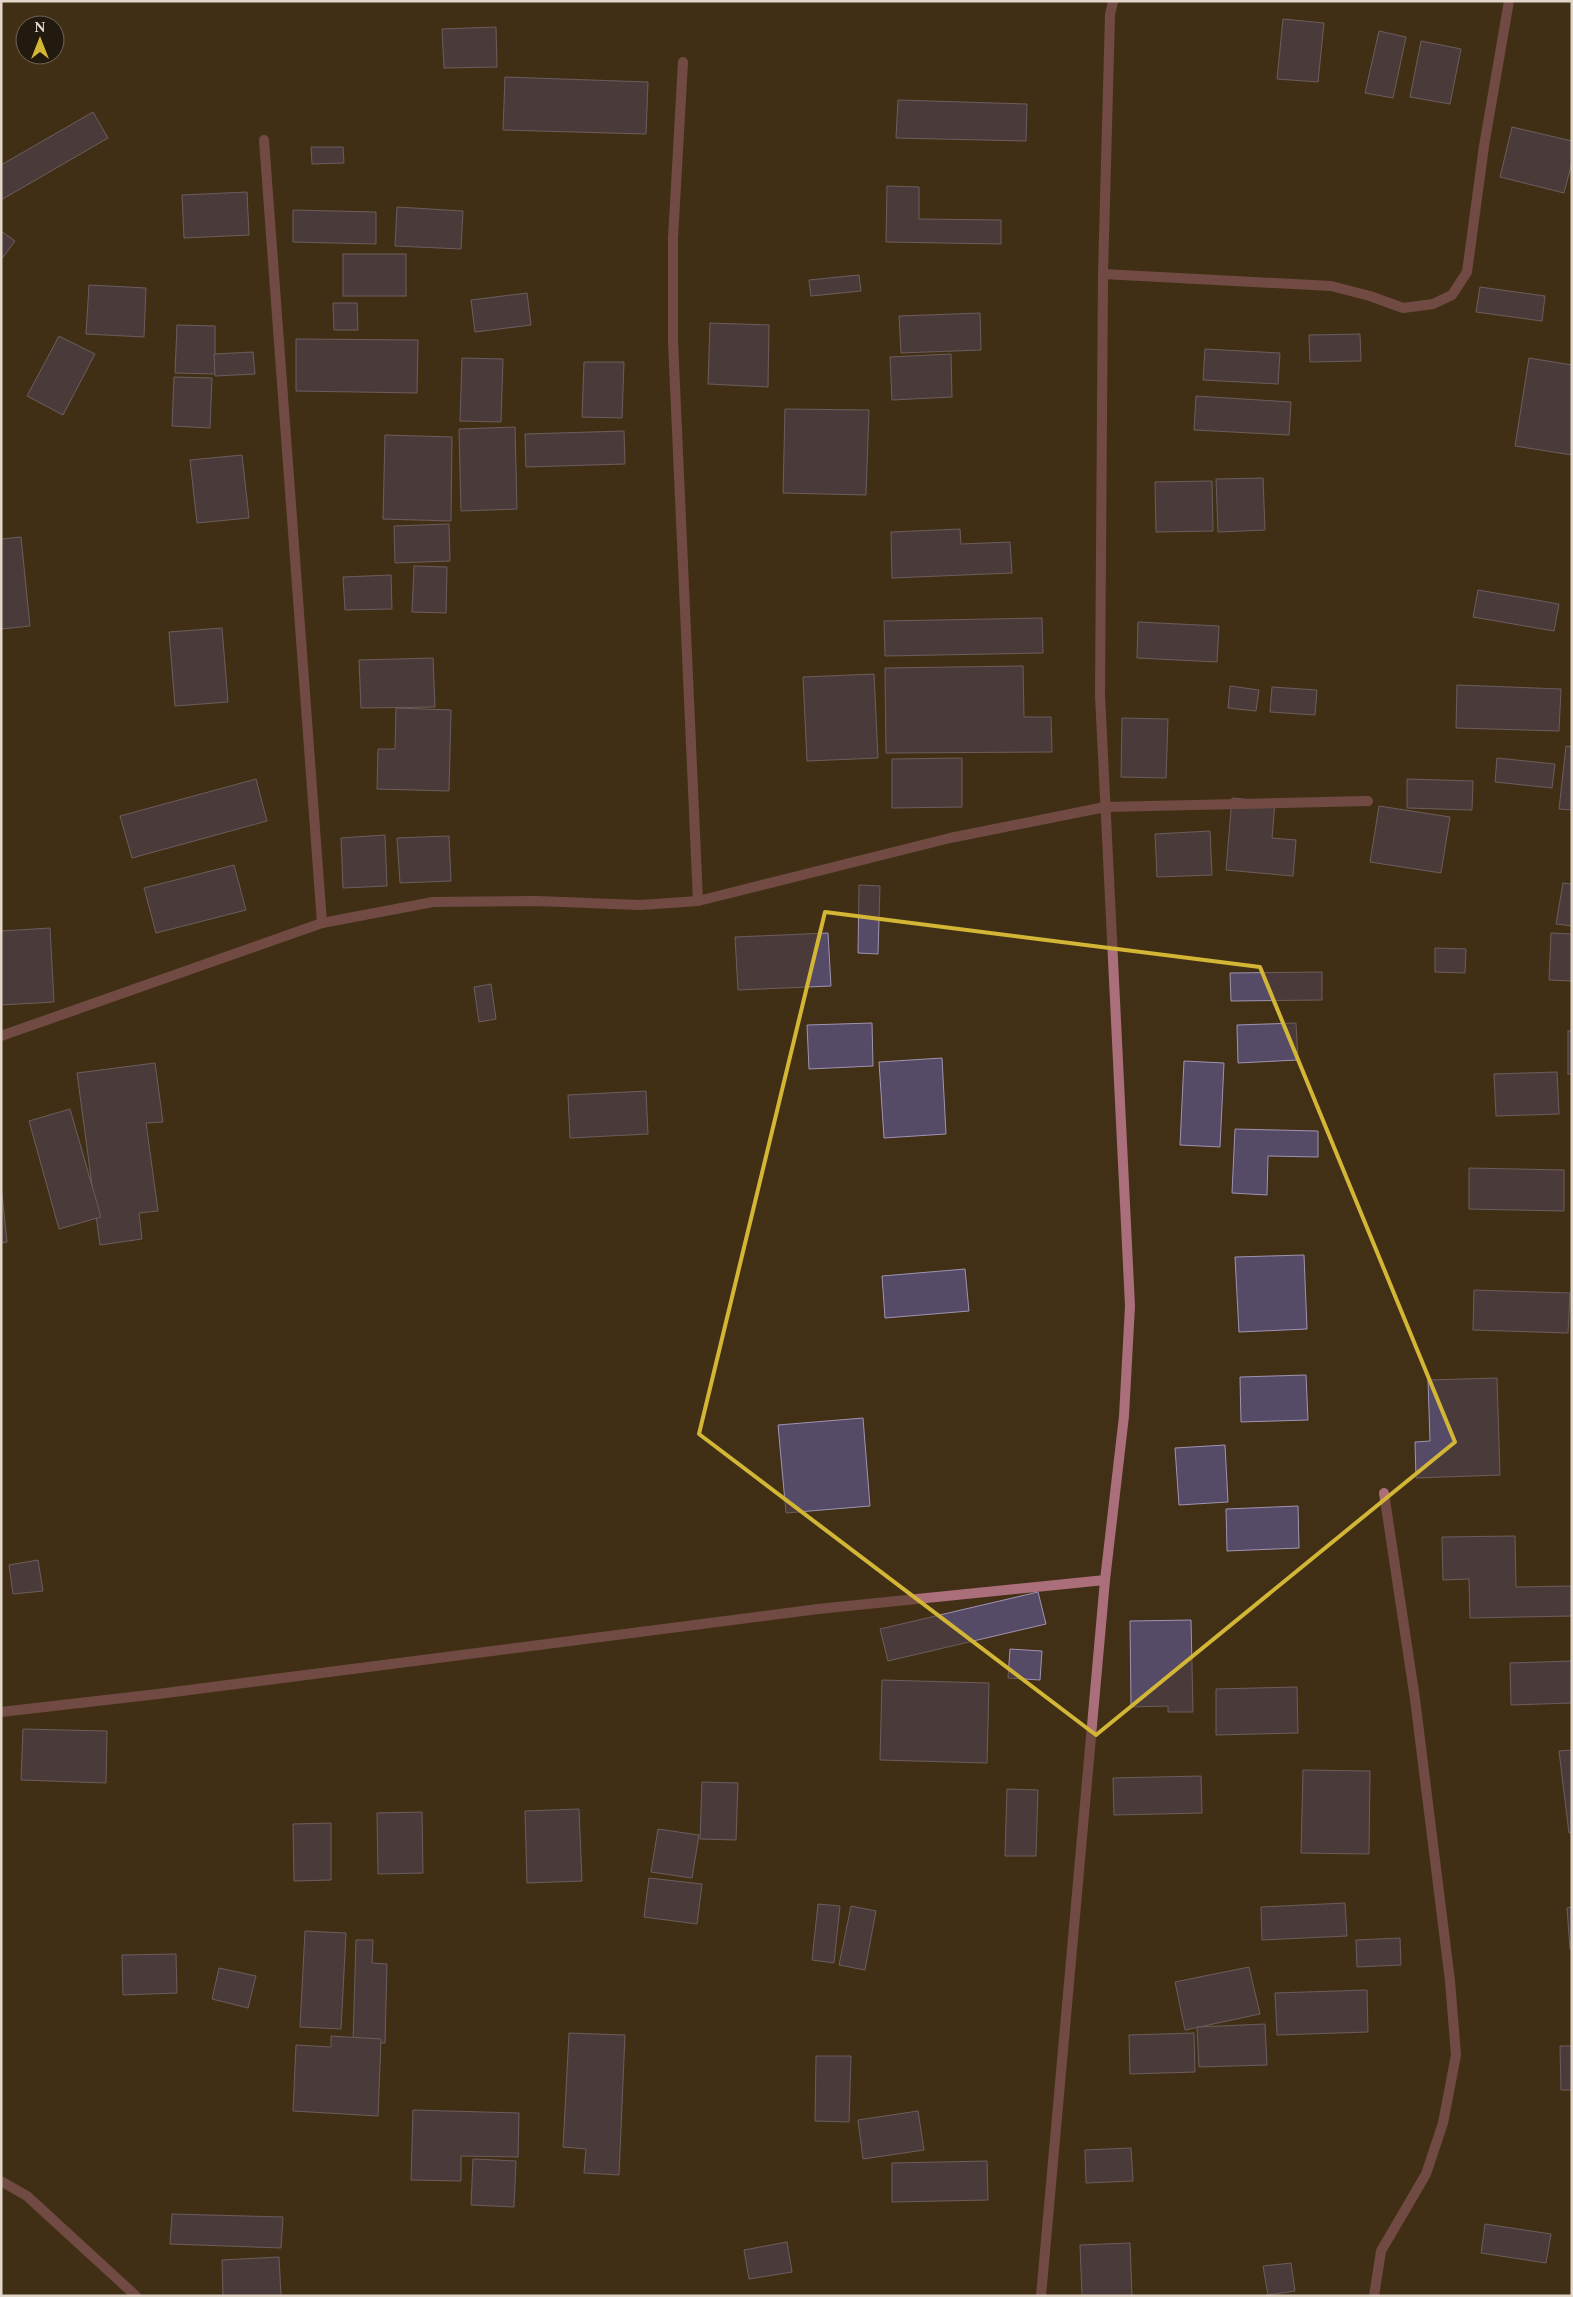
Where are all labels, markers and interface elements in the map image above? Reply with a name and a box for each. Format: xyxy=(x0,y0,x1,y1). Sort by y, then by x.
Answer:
north arrow xyxy=(15,15,65,65)
text: N xyxy=(34,17,46,38)

